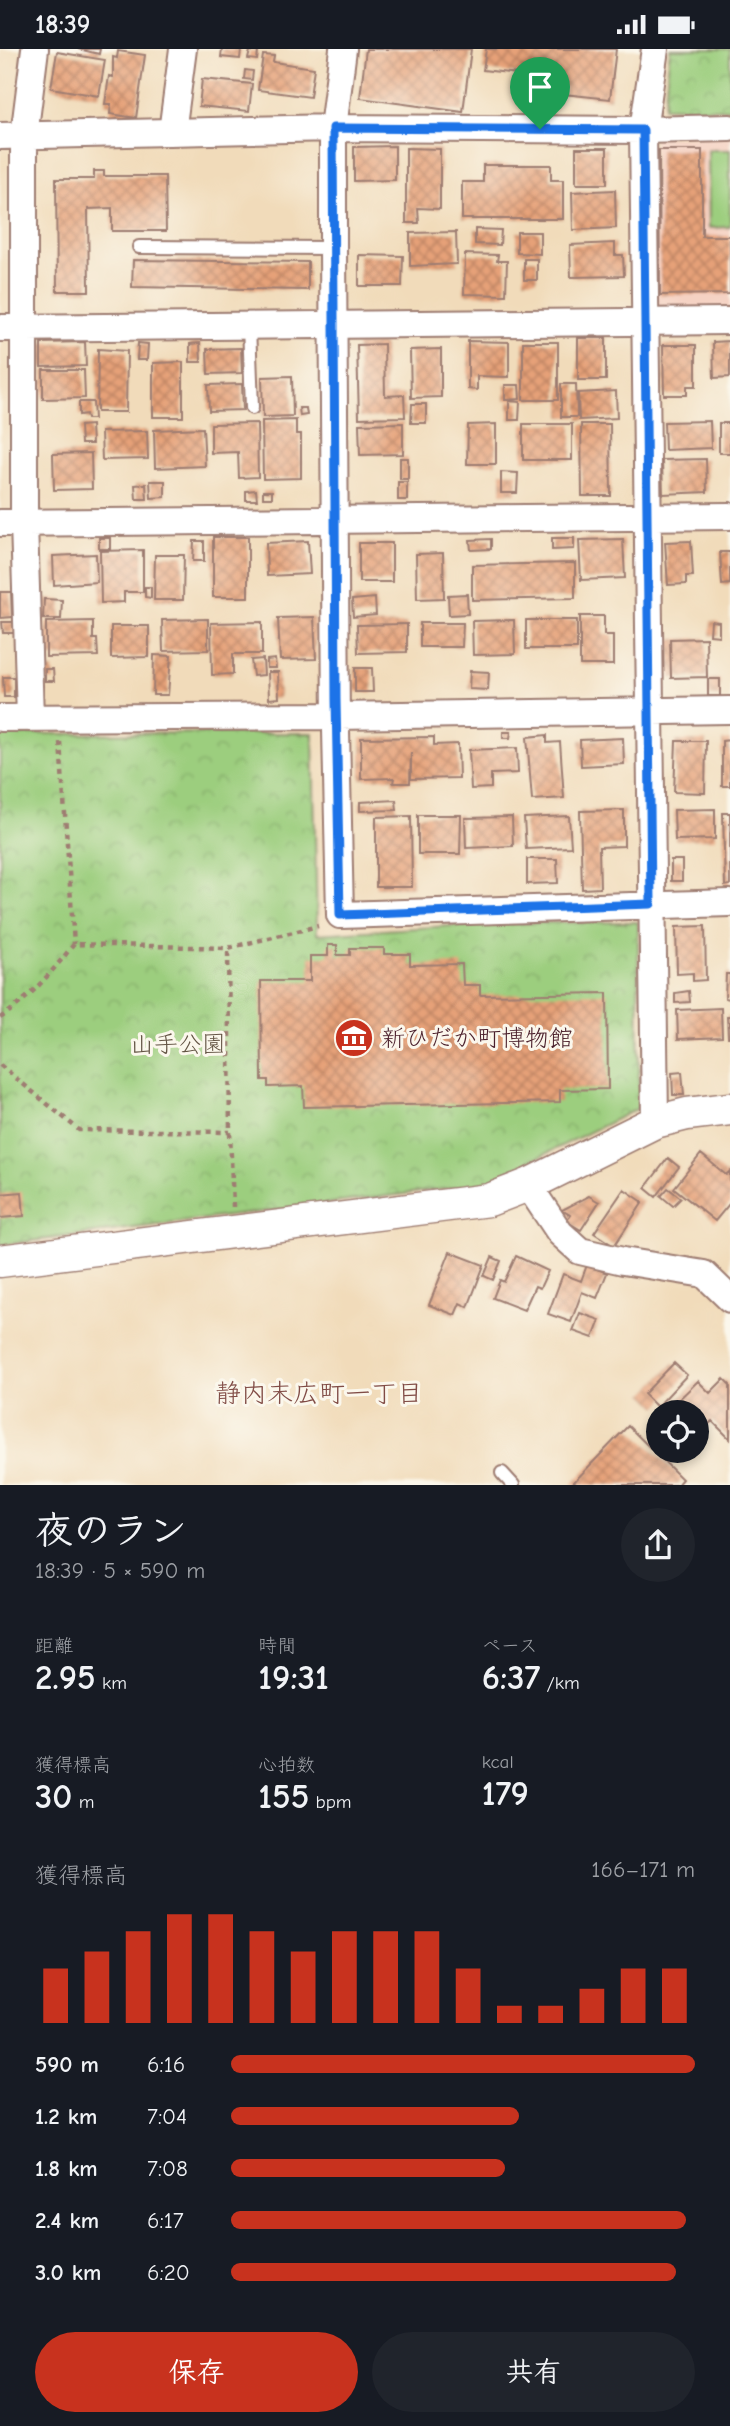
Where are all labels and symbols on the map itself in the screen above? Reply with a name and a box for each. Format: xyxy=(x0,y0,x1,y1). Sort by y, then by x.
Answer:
pin xyxy=(510,57,570,129)
museum icon: 新ひだか町博物館 xyxy=(333,1017,375,1059)
place label: 新ひだか町博物館 xyxy=(381,1024,573,1052)
park label: 山手公園 xyxy=(130,1030,226,1058)
district label: 静内末広町一丁目 xyxy=(215,1379,423,1409)

